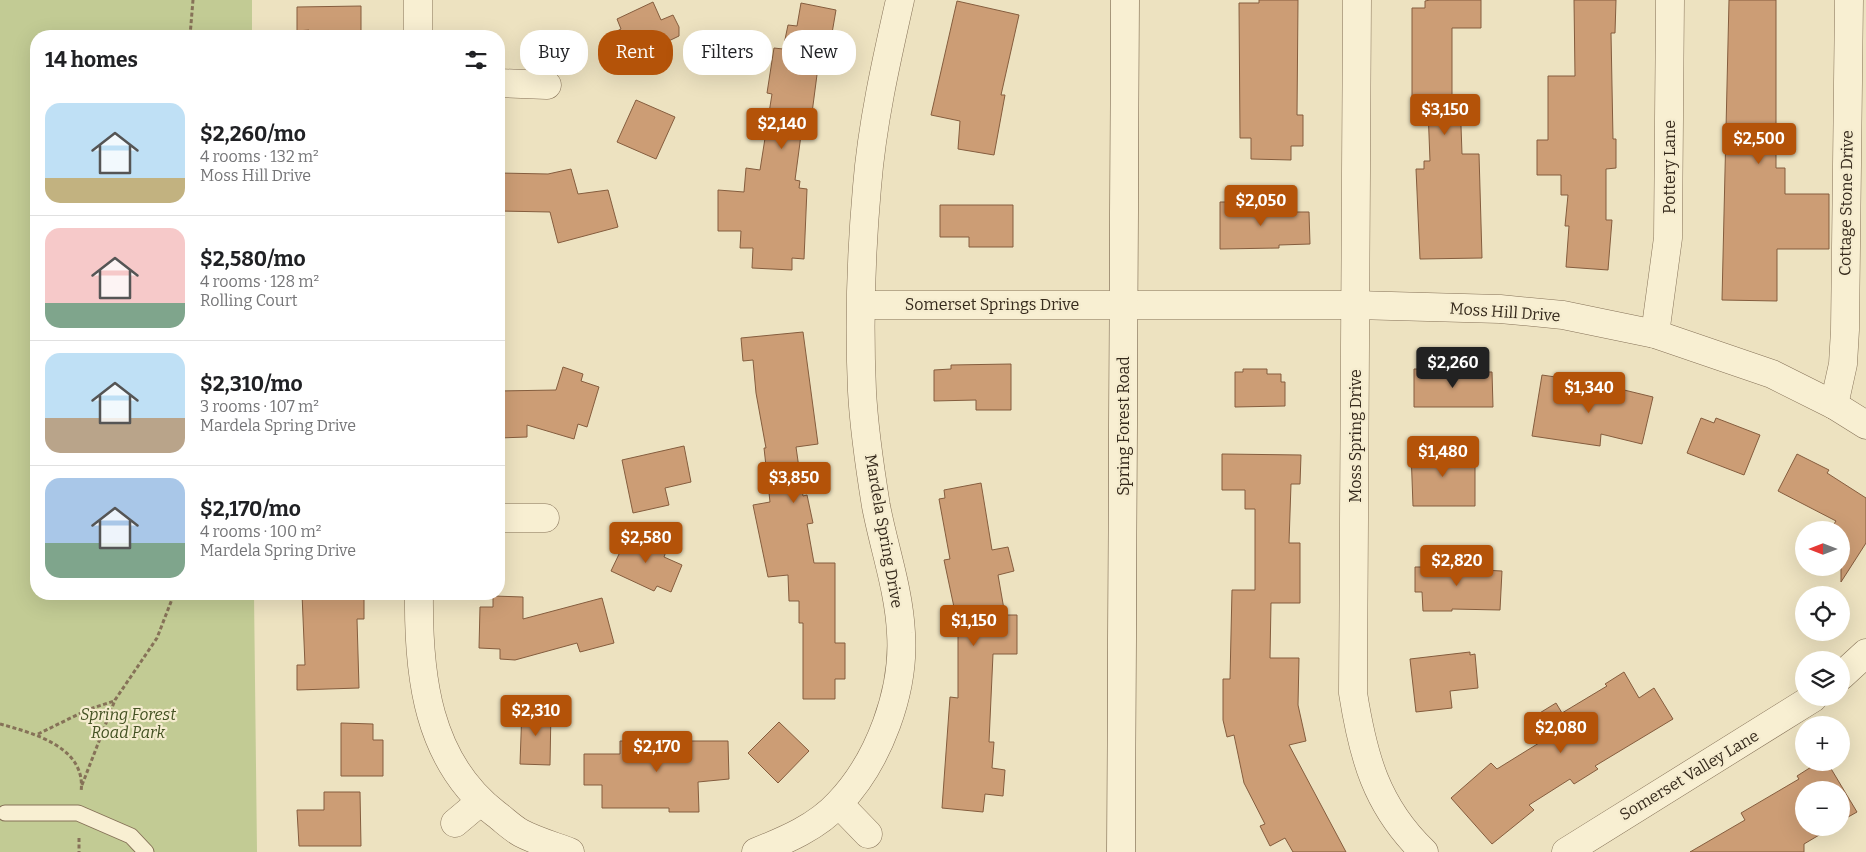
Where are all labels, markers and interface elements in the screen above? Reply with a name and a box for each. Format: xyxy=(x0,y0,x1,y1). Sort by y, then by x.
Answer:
chip: Buy xyxy=(520,30,588,75)
chip: Rent xyxy=(598,30,673,75)
chip: Filters xyxy=(683,30,772,75)
chip: New xyxy=(782,30,856,75)
icon: filters xyxy=(462,46,490,74)
text: 14 homes xyxy=(45,47,138,73)
pin: $3,150 xyxy=(1404,94,1486,136)
text: $3,150 xyxy=(1421,100,1469,119)
pin: $2,140 xyxy=(741,108,823,150)
text: $2,140 xyxy=(757,114,807,133)
street label: Pottery Lane xyxy=(1660,120,1679,214)
text: $2,260/mo xyxy=(200,121,306,147)
pin: $2,500 xyxy=(1718,122,1800,165)
icon: home xyxy=(85,123,145,183)
text: $2,500 xyxy=(1733,129,1785,148)
street label: Cottage Stone Drive xyxy=(1835,130,1857,276)
text: 4 rooms · 132 m² xyxy=(200,147,319,166)
text: Moss Hill Drive xyxy=(200,166,311,185)
pin: $2,050 xyxy=(1220,184,1302,227)
text: $2,050 xyxy=(1235,191,1287,210)
text: $2,580/mo xyxy=(200,246,306,272)
icon: home xyxy=(85,248,145,308)
text: 4 rooms · 128 m² xyxy=(200,272,319,291)
text: Rolling Court xyxy=(200,291,298,310)
street label: Somerset Springs Drive xyxy=(905,295,1079,314)
street label: Moss Hill Drive xyxy=(1449,299,1561,325)
pin: $2,260 xyxy=(1412,346,1494,389)
text: $2,260 xyxy=(1427,353,1479,372)
street label: Spring Forest Road xyxy=(1114,356,1133,496)
street label: Moss Spring Drive xyxy=(1346,369,1365,503)
text: $2,310/mo xyxy=(200,371,303,397)
pin: $1,340 xyxy=(1548,372,1630,414)
icon: home xyxy=(85,373,145,433)
text: $1,340 xyxy=(1564,378,1614,397)
text: 3 rooms · 107 m² xyxy=(200,397,319,416)
text: Mardela Spring Drive xyxy=(200,416,356,435)
pin: $1,480 xyxy=(1402,436,1484,478)
text: $1,480 xyxy=(1418,442,1468,461)
street label: Mardela Spring Drive xyxy=(861,453,907,609)
pin: $3,850 xyxy=(753,462,835,504)
text: $3,850 xyxy=(769,468,819,487)
text: $2,170/mo xyxy=(200,496,301,522)
icon: home xyxy=(85,498,145,558)
north arrow xyxy=(1795,521,1850,576)
map controls xyxy=(1795,521,1850,836)
text: 4 rooms · 100 m² xyxy=(200,522,321,541)
pin: $2,580 xyxy=(605,522,687,564)
text: $2,580 xyxy=(620,528,672,547)
text: Mardela Spring Drive xyxy=(200,541,356,560)
pin: $2,820 xyxy=(1416,544,1498,587)
text: $2,820 xyxy=(1431,551,1483,570)
button: locate xyxy=(1795,586,1850,641)
pin: $1,150 xyxy=(933,604,1015,647)
text: $1,150 xyxy=(951,611,997,630)
button: layers xyxy=(1795,651,1850,706)
pin: $2,310 xyxy=(495,694,577,737)
text: $2,310 xyxy=(512,701,560,720)
park label: Spring Forest Road Park xyxy=(80,705,176,742)
pin: $2,080 xyxy=(1520,712,1602,754)
button: + xyxy=(1795,716,1850,771)
text: $2,080 xyxy=(1535,718,1587,737)
street label: Somerset Valley Lane xyxy=(1616,726,1762,824)
pin: $2,170 xyxy=(616,730,698,773)
text: $2,170 xyxy=(633,737,681,756)
button: − xyxy=(1795,781,1850,836)

